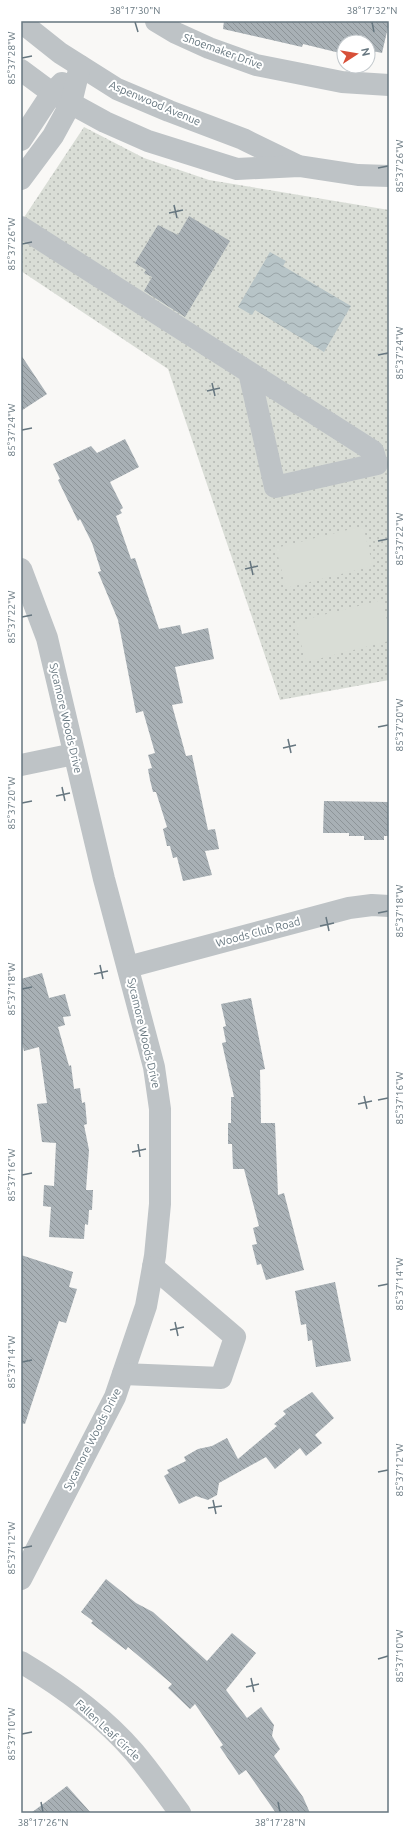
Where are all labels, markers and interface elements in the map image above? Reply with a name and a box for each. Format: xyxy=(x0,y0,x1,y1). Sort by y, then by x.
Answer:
text: 38°17'30"N xyxy=(110,5,160,16)
text: 38°17'32"N xyxy=(347,5,397,16)
street label: Shoemaker Drive xyxy=(182,31,264,71)
text: 85°37'28"W xyxy=(6,32,17,84)
north arrow xyxy=(336,34,376,74)
text: N xyxy=(359,47,373,57)
street label: Aspenwood Avenue xyxy=(107,78,203,128)
text: 85°37'26"W xyxy=(394,140,405,192)
text: 85°37'26"W xyxy=(6,218,17,270)
text: 85°37'24"W xyxy=(394,327,405,379)
text: 85°37'24"W xyxy=(6,404,17,456)
text: 85°37'22"W xyxy=(394,513,405,565)
text: 85°37'22"W xyxy=(6,591,17,643)
street label: Sycamore Woods Drive xyxy=(47,662,85,774)
text: 85°37'20"W xyxy=(394,699,405,751)
text: 85°37'20"W xyxy=(6,777,17,829)
text: 85°37'18"W xyxy=(394,885,405,937)
street label: Woods Club Road xyxy=(215,915,301,949)
text: 85°37'18"W xyxy=(6,963,17,1015)
street label: Sycamore Woods Drive xyxy=(125,977,163,1089)
text: 85°37'16"W xyxy=(394,1072,405,1124)
text: 85°37'16"W xyxy=(6,1149,17,1201)
text: 85°37'14"W xyxy=(394,1258,405,1310)
text: 85°37'14"W xyxy=(6,1336,17,1388)
street label: Sycamore Woods Drive xyxy=(61,1386,123,1492)
text: 85°37'12"W xyxy=(394,1444,405,1496)
text: 85°37'12"W xyxy=(6,1522,17,1574)
text: 85°37'10"W xyxy=(394,1630,405,1682)
street label: Fallen Leaf Circle xyxy=(73,1697,143,1763)
text: 85°37'10"W xyxy=(6,1708,17,1760)
text: 38°17'26"N xyxy=(18,1817,68,1828)
text: 38°17'28"N xyxy=(255,1817,305,1828)

